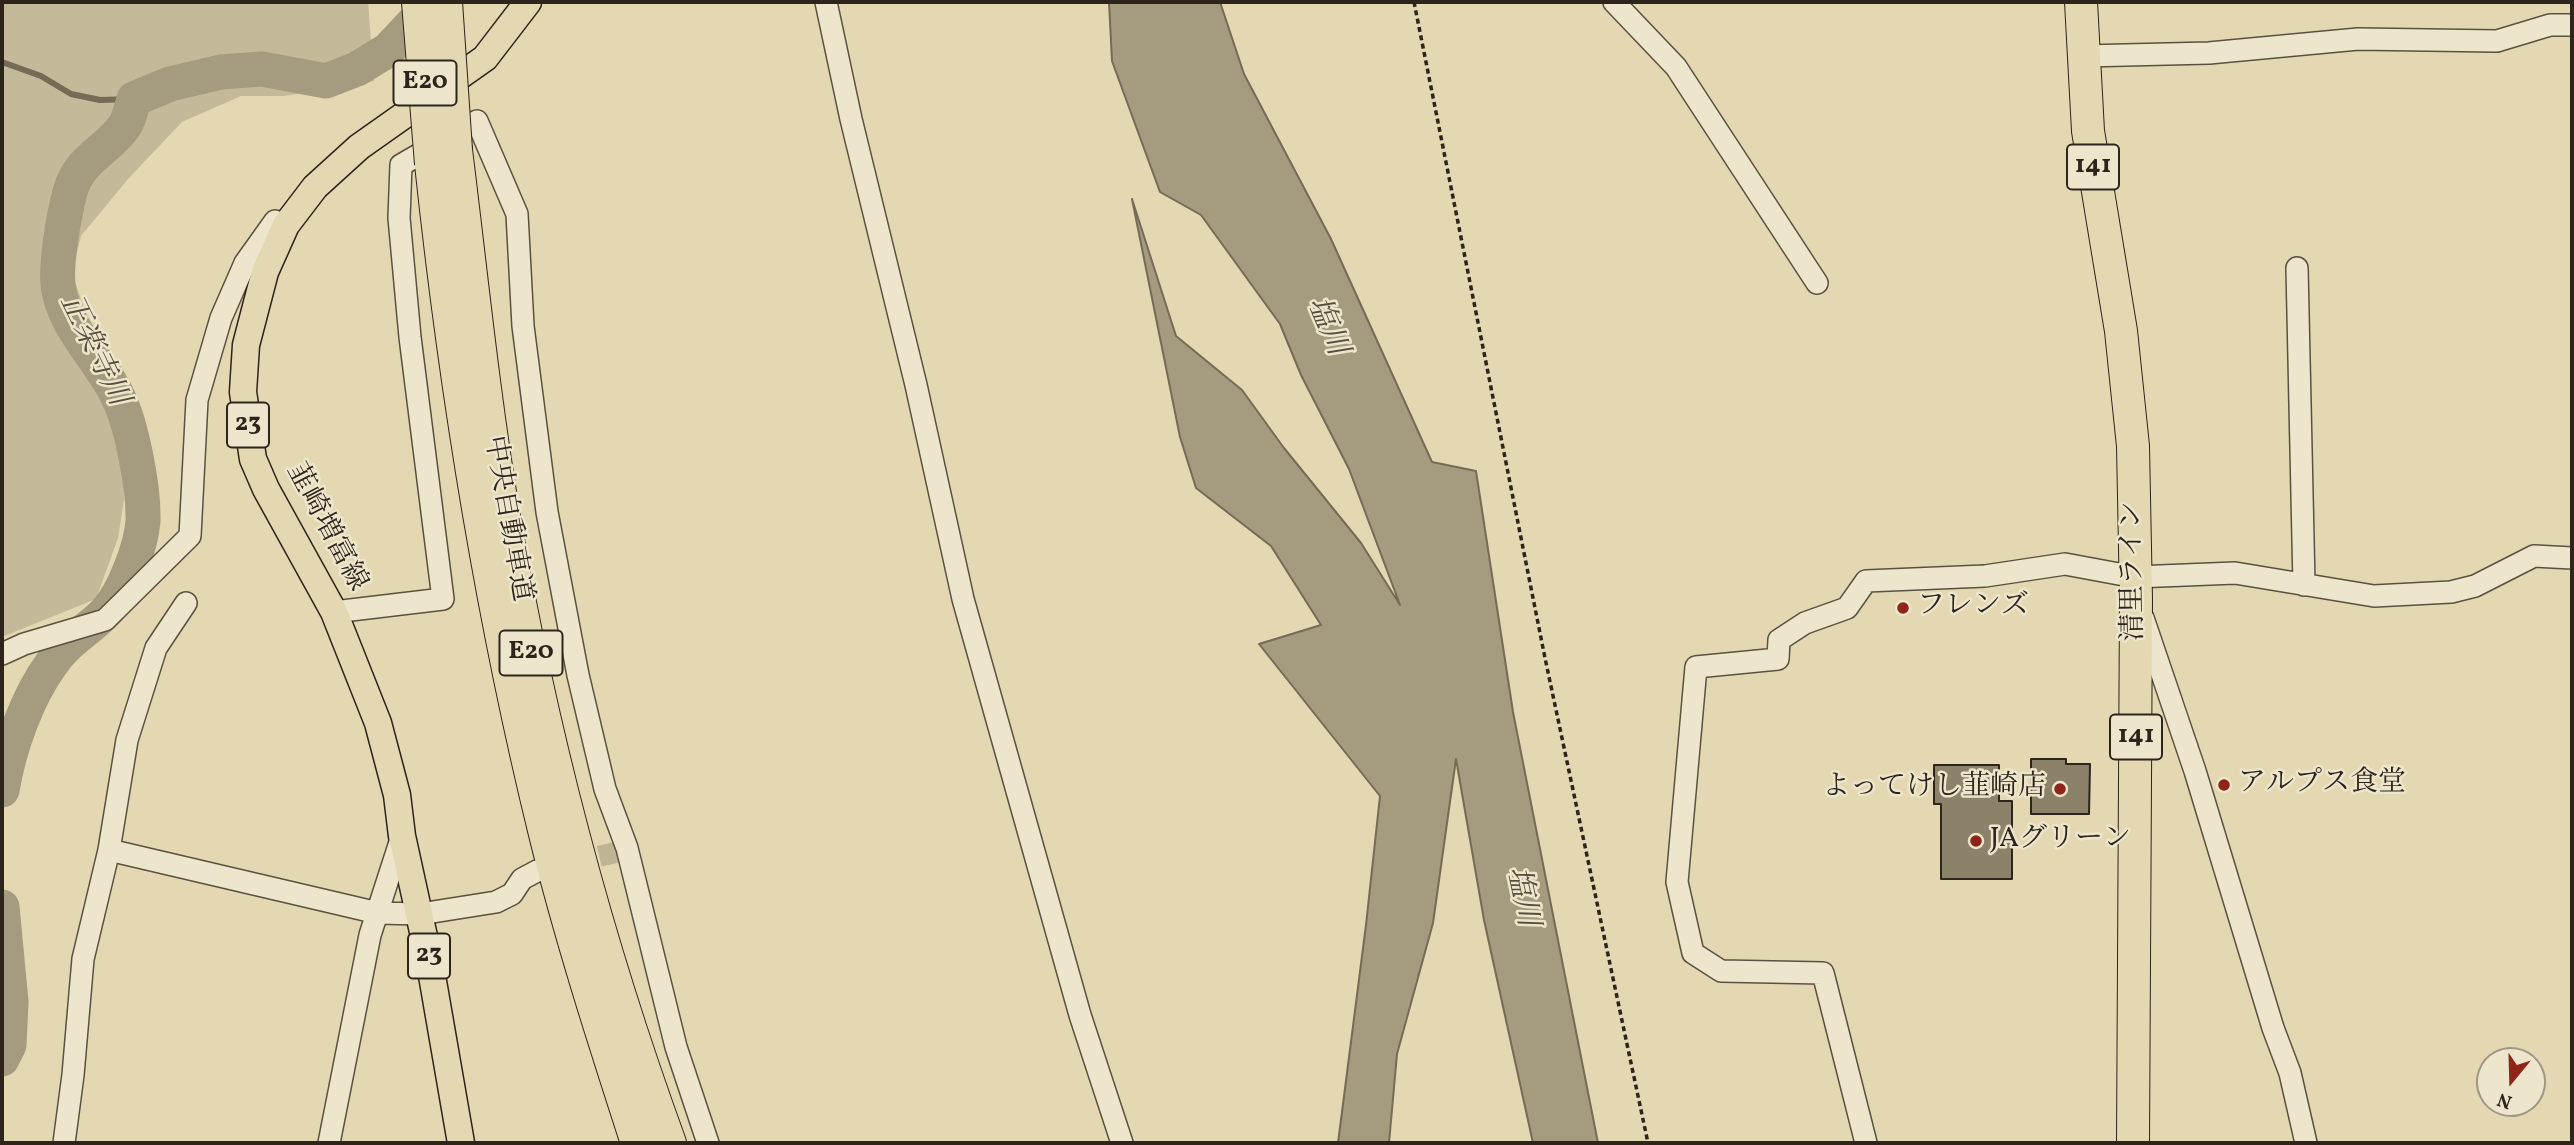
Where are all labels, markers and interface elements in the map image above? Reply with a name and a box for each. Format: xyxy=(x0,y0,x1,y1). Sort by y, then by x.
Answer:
road number: E20 xyxy=(394,60,457,106)
road number: 141 xyxy=(2067,144,2119,190)
water label: 正楽寺川 xyxy=(50,289,134,413)
water label: 塩川 xyxy=(1297,292,1353,362)
road number: 23 xyxy=(227,402,269,448)
street label: 中央自動車道 xyxy=(475,433,537,605)
street label: 韮崎増富線 xyxy=(277,458,373,598)
street label: 清里ライン xyxy=(2117,501,2153,641)
place label: フレンズ xyxy=(1917,591,2029,625)
marker: フレンズ xyxy=(1895,600,1911,616)
road number: E20 xyxy=(500,631,562,676)
road number: 141 xyxy=(2110,715,2162,760)
place label: アルプス食堂 xyxy=(2238,768,2406,802)
place label: よってけし韮崎店 xyxy=(1822,772,2046,806)
marker: アルプス食堂 xyxy=(2216,777,2232,793)
marker: よってけし韮崎店 xyxy=(2052,781,2068,797)
place label: JAグリーン xyxy=(1990,824,2131,858)
marker: JAグリーン xyxy=(1968,833,1984,849)
water label: 塩川 xyxy=(1496,864,1544,930)
road number: 23 xyxy=(408,934,450,979)
north arrow xyxy=(2476,1047,2546,1117)
text: N xyxy=(2494,1085,2516,1115)

